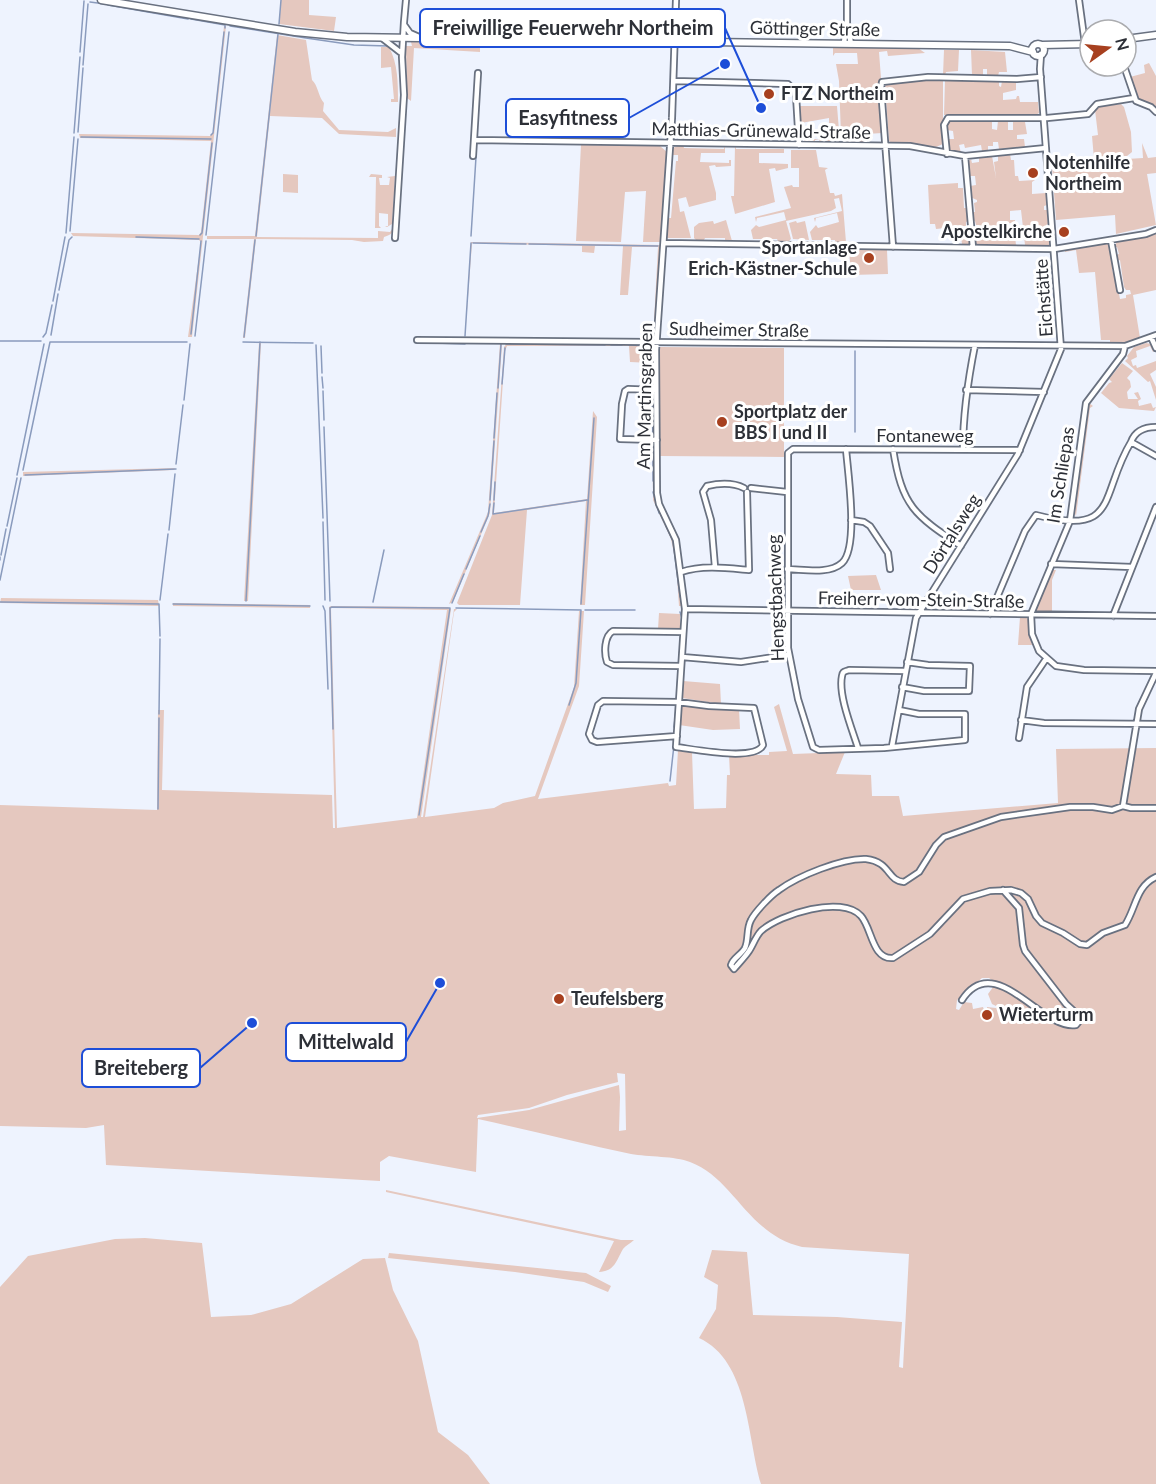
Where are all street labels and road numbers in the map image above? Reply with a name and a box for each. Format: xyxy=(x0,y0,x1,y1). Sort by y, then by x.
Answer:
street label: Göttinger Straße xyxy=(750,16,880,40)
street label: Matthias-Grünewald-Straße xyxy=(651,117,871,143)
street label: Eichstätte xyxy=(1029,258,1057,338)
street label: Sudheimer Straße xyxy=(669,317,809,341)
street label: Am Martinsgraben xyxy=(632,322,656,470)
street label: Fontaneweg xyxy=(876,424,974,446)
street label: Im Schliepas xyxy=(1042,425,1079,525)
street label: Dörtalsweg xyxy=(918,489,984,578)
street label: Hengstbachweg xyxy=(762,534,788,662)
street label: Freiherr-vom-Stein-Straße xyxy=(818,586,1024,612)

